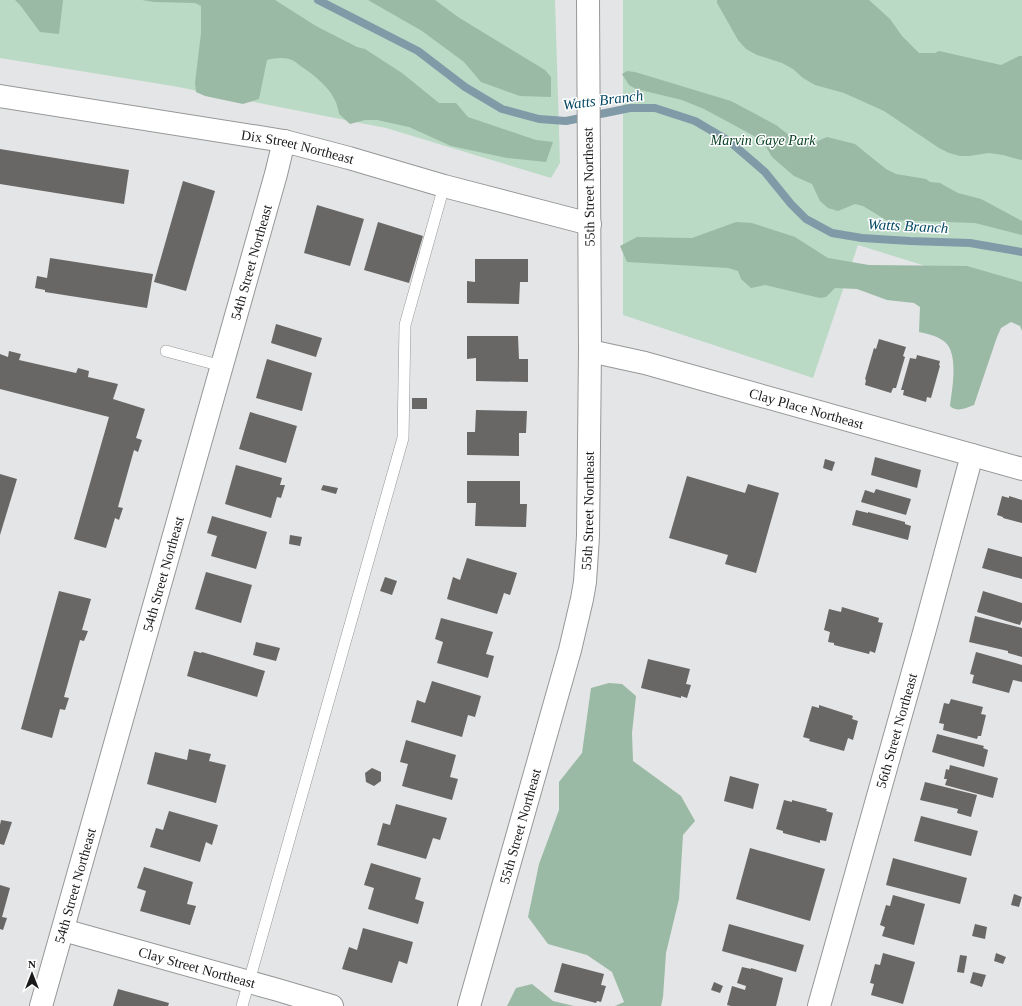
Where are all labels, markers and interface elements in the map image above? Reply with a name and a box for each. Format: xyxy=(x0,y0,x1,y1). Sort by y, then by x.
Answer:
water label: Watts Branch xyxy=(562,87,644,113)
street label: Dix Street Northeast xyxy=(240,127,356,167)
street label: 55th Street Northeast xyxy=(580,127,598,247)
park label: Marvin Gaye Park xyxy=(710,133,816,148)
street label: 54th Street Northeast xyxy=(228,203,275,321)
water label: Watts Branch xyxy=(867,216,949,236)
street label: Clay Place Northeast xyxy=(747,385,866,432)
street label: 55th Street Northeast xyxy=(578,451,596,571)
street label: 54th Street Northeast xyxy=(140,514,186,633)
street label: 56th Street Northeast xyxy=(873,671,920,790)
street label: 55th Street Northeast xyxy=(497,767,544,885)
street label: 54th Street Northeast xyxy=(52,826,98,945)
street label: Clay Street Northeast xyxy=(137,944,257,991)
north arrow xyxy=(12,954,52,994)
text: N xyxy=(28,958,36,970)

